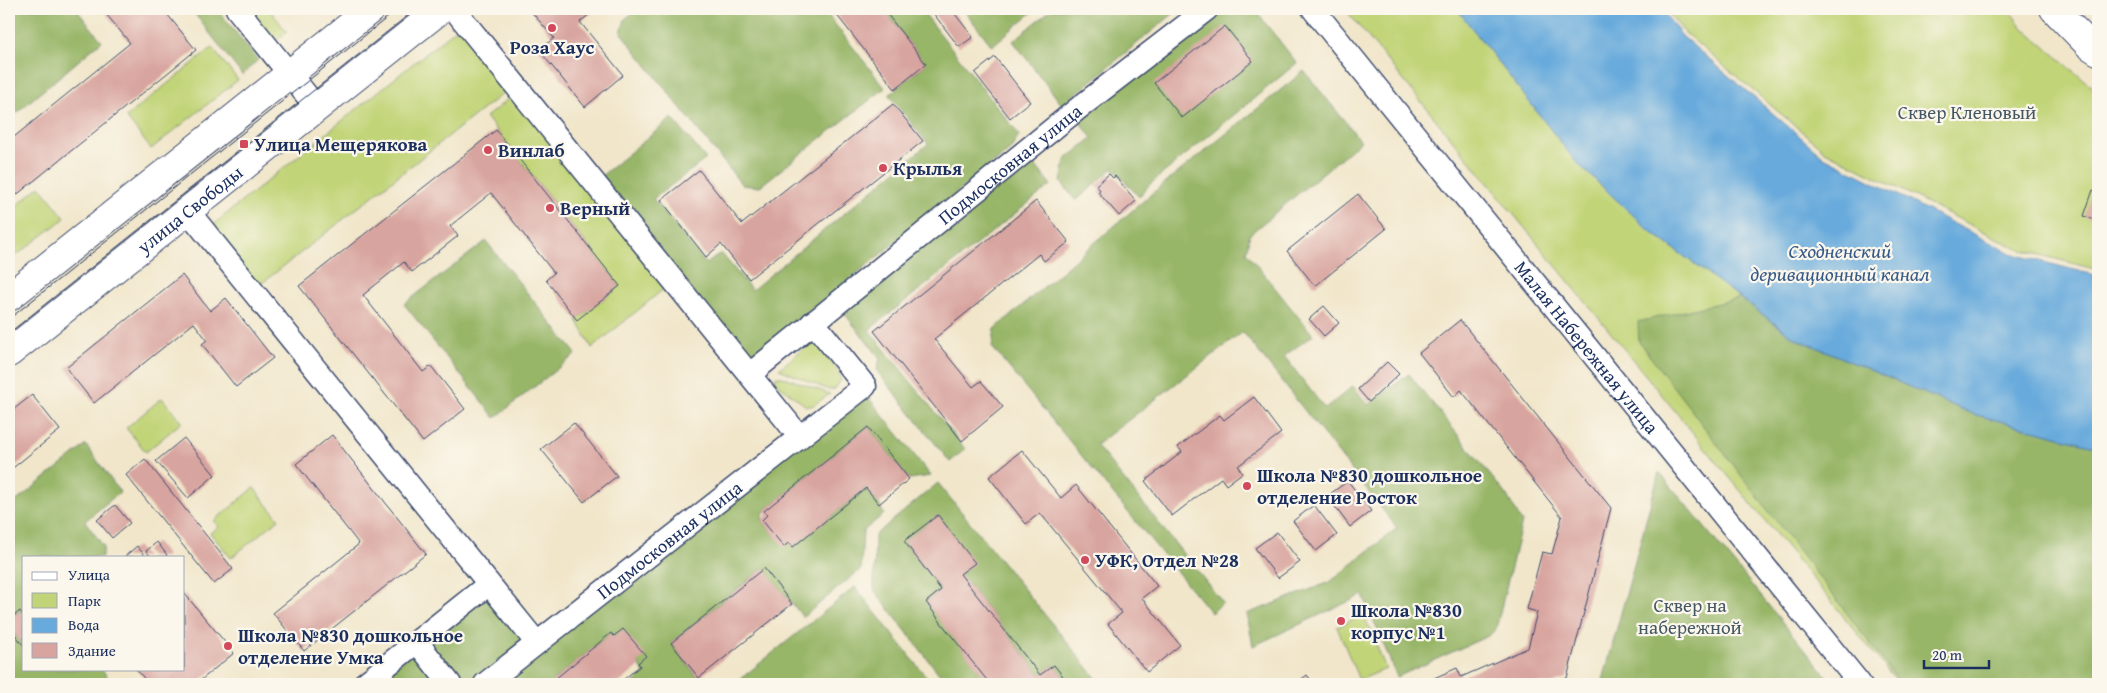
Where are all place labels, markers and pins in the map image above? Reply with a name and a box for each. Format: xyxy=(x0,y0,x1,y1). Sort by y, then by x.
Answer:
marker: Роза Хаус xyxy=(546,22,558,34)
place label: Роза Хаус xyxy=(510,33,595,61)
place label: Улица Мещерякова xyxy=(254,130,428,158)
place label: Винлаб xyxy=(498,136,565,164)
marker: Улица Мещерякова xyxy=(238,138,250,150)
marker: Винлаб xyxy=(482,144,494,156)
place label: Крылья xyxy=(893,154,962,182)
marker: Крылья xyxy=(877,162,889,174)
place label: Верный xyxy=(560,194,630,222)
marker: Верный xyxy=(544,202,556,214)
place label: Школа №830 дошкольное отделение Росток xyxy=(1257,461,1482,511)
marker: Школа №830 дошкольное отделение Росток xyxy=(1241,480,1253,492)
place label: УФК, Отдел №28 xyxy=(1095,546,1239,574)
marker: УФК, Отдел №28 xyxy=(1079,554,1091,566)
place label: Школа №830 корпус №1 xyxy=(1351,596,1462,646)
marker: Школа №830 корпус №1 xyxy=(1335,615,1347,627)
place label: Школа №830 дошкольное отделение Умка xyxy=(238,621,463,671)
marker: Школа №830 дошкольное отделение Умка xyxy=(222,640,234,652)

